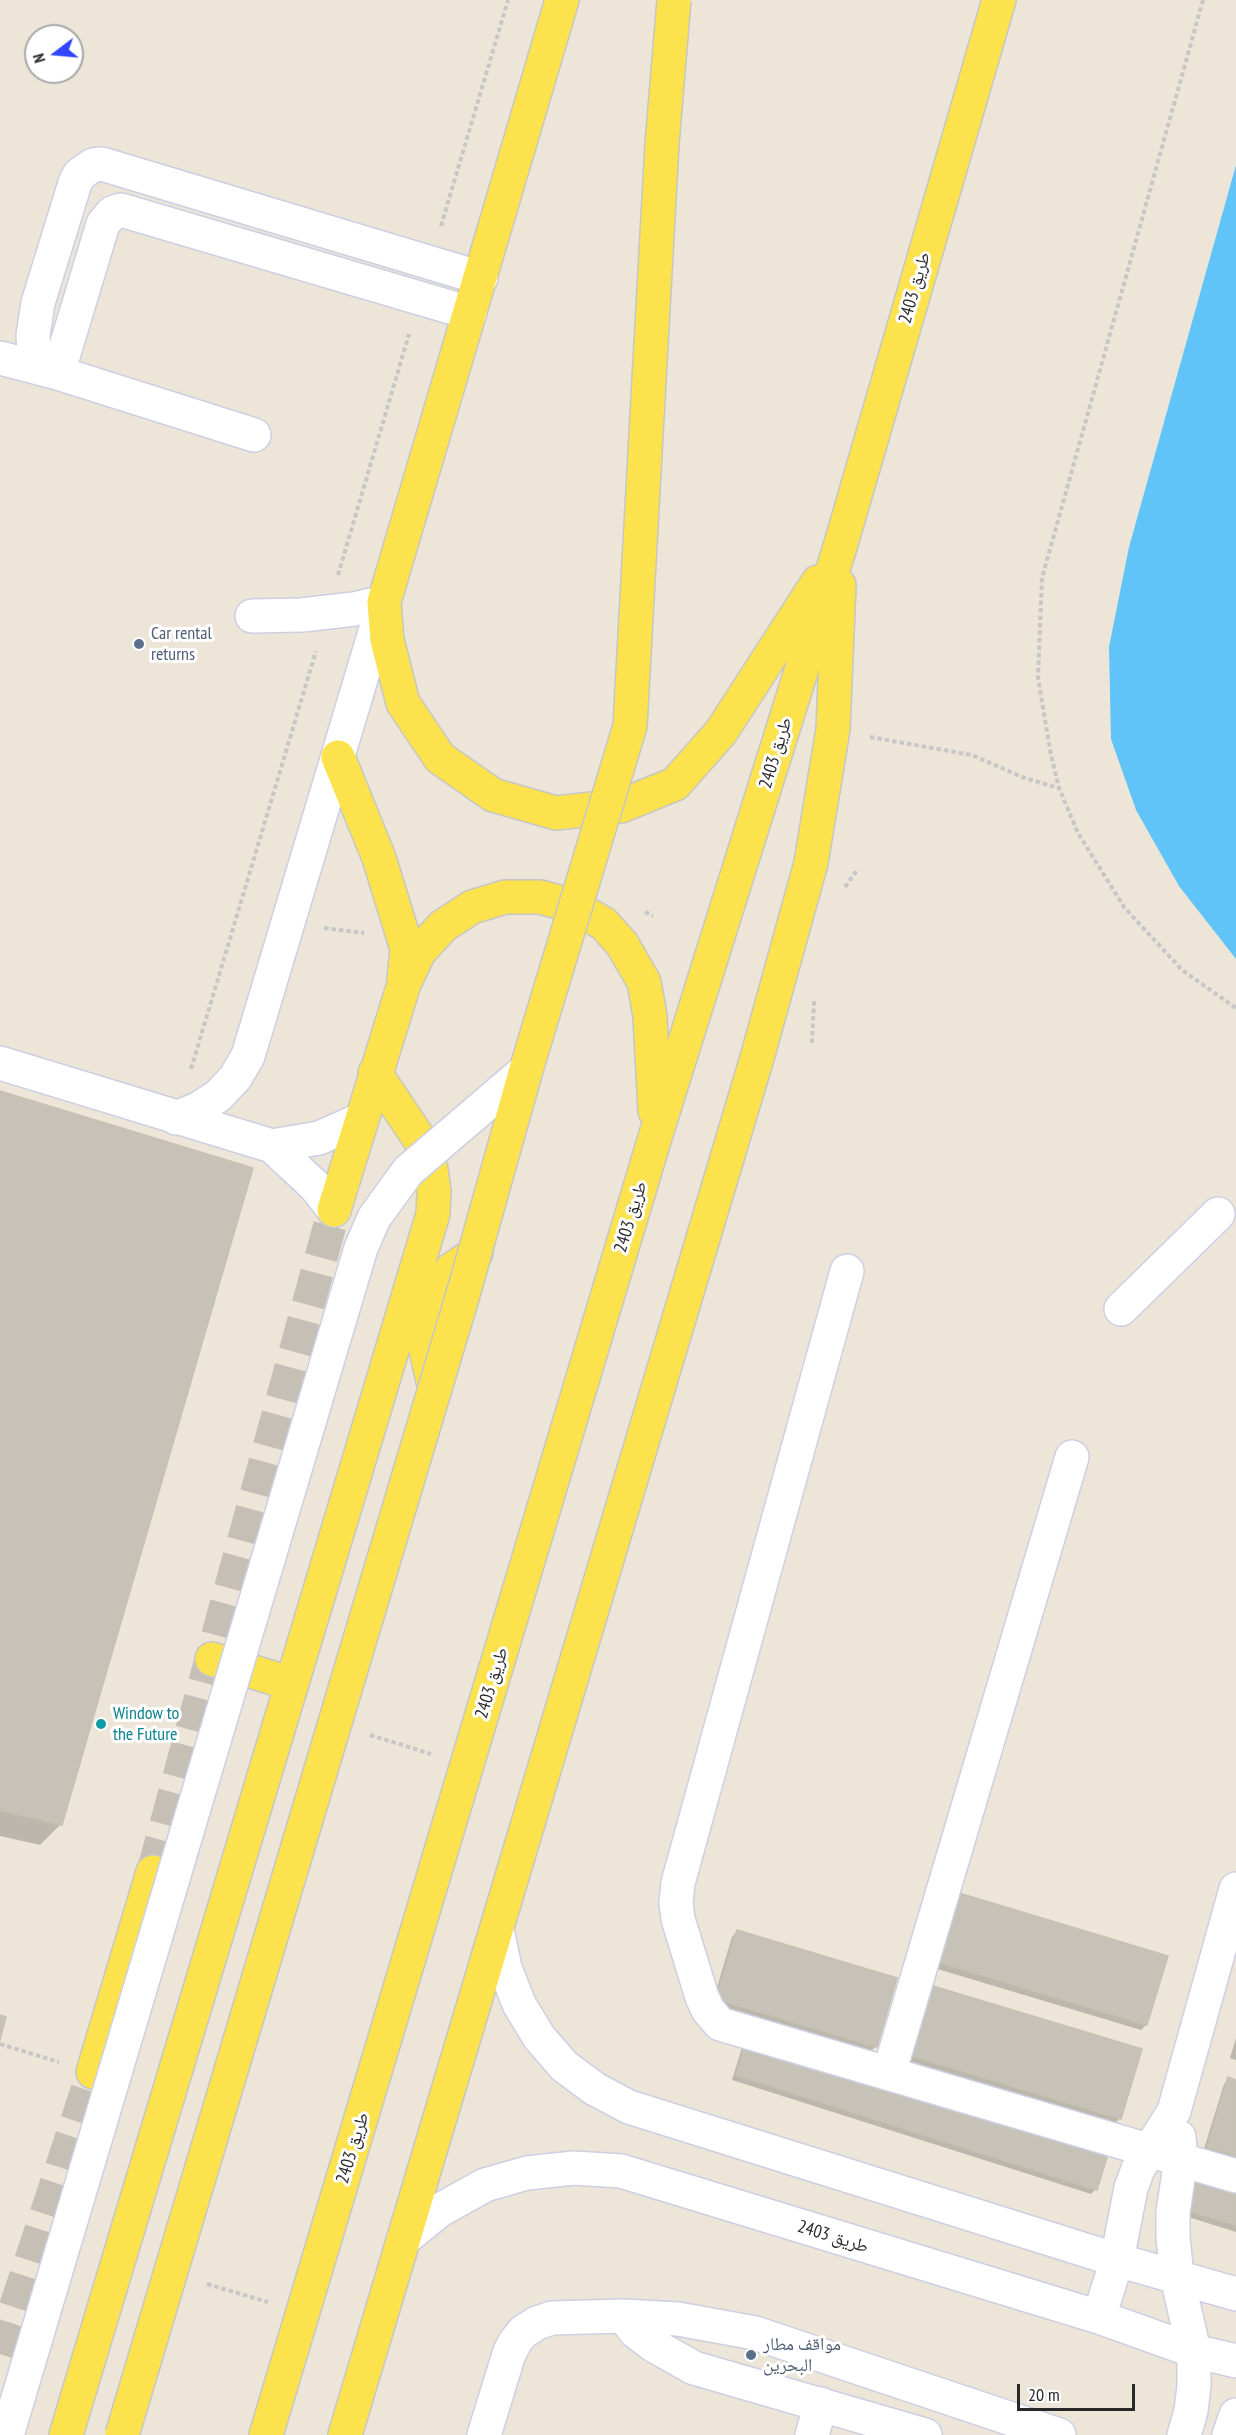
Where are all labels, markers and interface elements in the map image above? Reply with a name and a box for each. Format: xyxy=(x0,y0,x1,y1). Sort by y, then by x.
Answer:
north arrow xyxy=(24,24,84,84)
text: N xyxy=(28,52,49,65)
street label: طريق 2403 xyxy=(895,250,935,326)
place label: Car rental returns xyxy=(151,623,212,666)
marker: Car rental returns xyxy=(132,637,146,651)
street label: طريق 2403 xyxy=(755,715,797,791)
street label: طريق 2403 xyxy=(610,1179,652,1255)
street label: طريق 2403 xyxy=(471,1645,513,1721)
place label: Window to the Future xyxy=(113,1703,179,1746)
marker: Window to the Future xyxy=(94,1717,108,1731)
street label: طريق 2403 xyxy=(332,2110,374,2186)
street label: طريق 2403 xyxy=(795,2216,871,2258)
place label: مواقف مطار البحرين xyxy=(763,2334,841,2376)
marker: مواقف مطار البحرين xyxy=(744,2348,758,2362)
scale bar xyxy=(1020,2372,1138,2410)
text: 20 m xyxy=(1028,2383,1060,2406)

